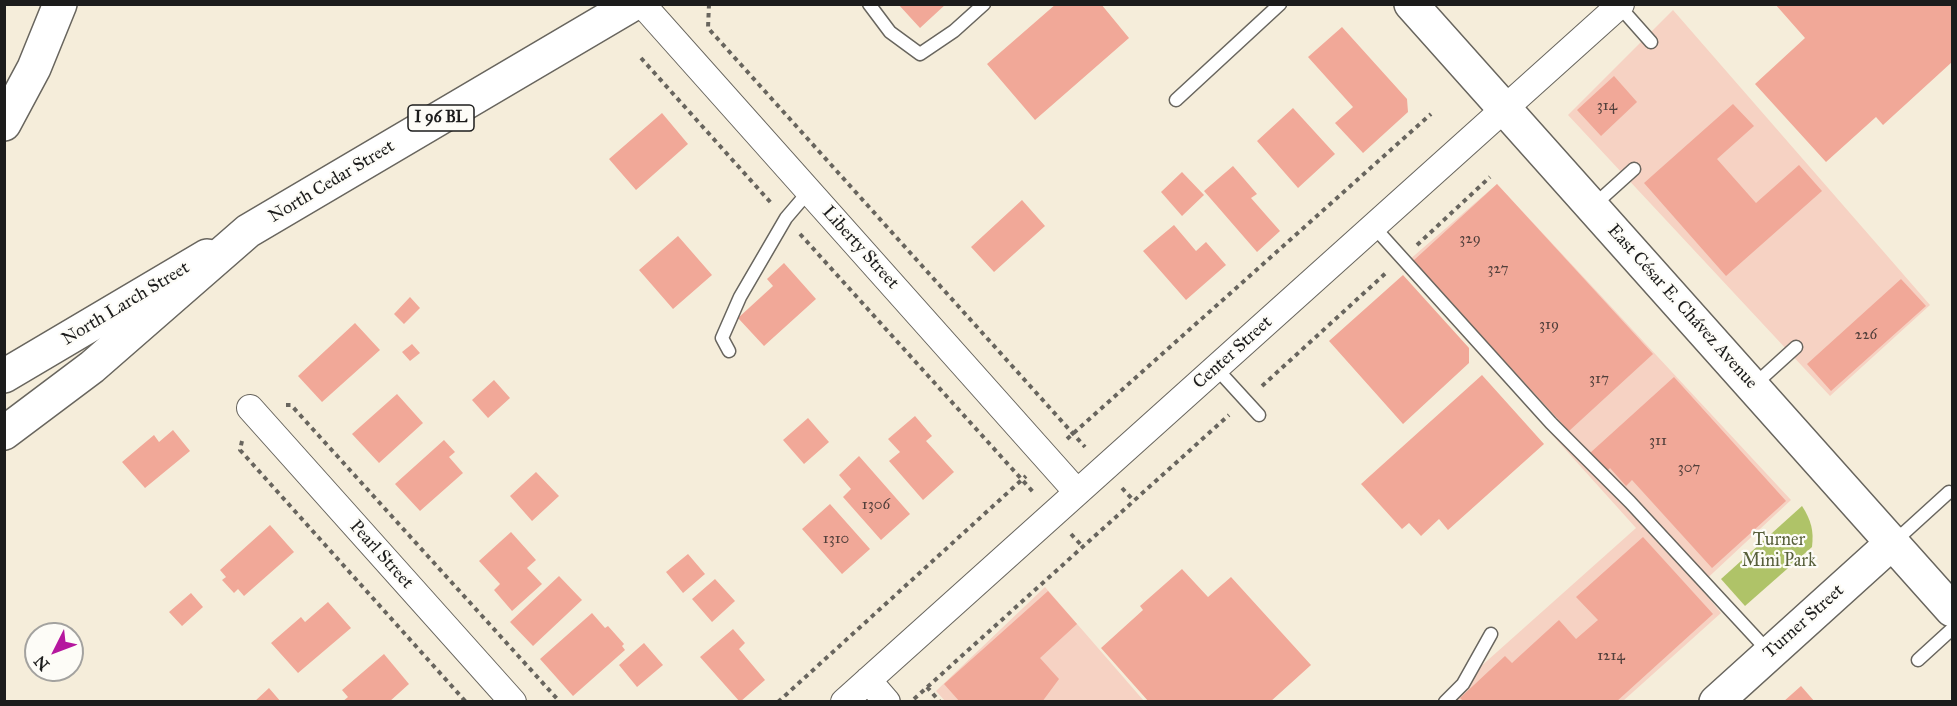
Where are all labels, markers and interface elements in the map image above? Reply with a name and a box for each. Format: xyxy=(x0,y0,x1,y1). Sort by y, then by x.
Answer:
house number: 314 xyxy=(1597,97,1617,115)
road number: I 96 BL xyxy=(408,105,474,131)
street label: North Cedar Street xyxy=(265,136,399,228)
street label: Liberty Street xyxy=(817,202,903,294)
street label: East César E. Chávez Avenue xyxy=(1602,220,1762,394)
house number: 329 xyxy=(1459,230,1481,248)
street label: North Larch Street xyxy=(58,257,194,351)
house number: 327 xyxy=(1488,260,1508,278)
street label: Center Street xyxy=(1189,312,1277,394)
house number: 319 xyxy=(1539,316,1559,334)
house number: 226 xyxy=(1855,326,1877,344)
house number: 317 xyxy=(1589,370,1609,388)
house number: 311 xyxy=(1649,432,1667,450)
house number: 307 xyxy=(1678,459,1700,477)
house number: 1306 xyxy=(862,496,890,514)
street label: Pearl Street xyxy=(345,516,417,594)
house number: 1310 xyxy=(823,530,849,548)
park label: Turner Mini Park xyxy=(1742,530,1816,572)
street label: Turner Street xyxy=(1759,580,1849,664)
north arrow xyxy=(24,622,84,682)
house number: 1214 xyxy=(1597,647,1625,665)
text: N xyxy=(30,652,53,674)

